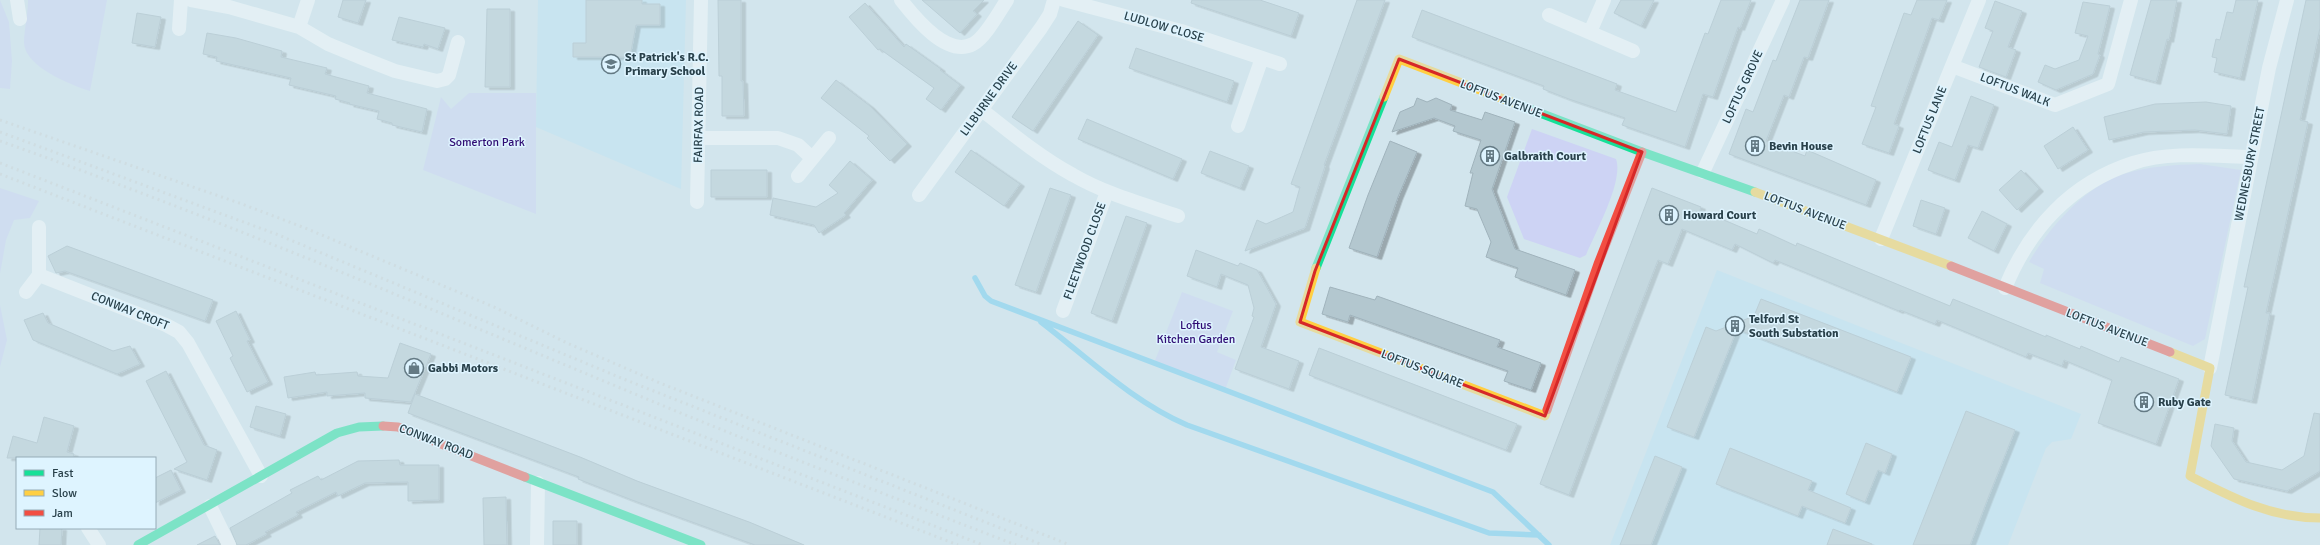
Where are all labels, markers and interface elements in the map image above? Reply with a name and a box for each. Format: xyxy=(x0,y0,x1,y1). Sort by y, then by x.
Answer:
street label: LUDLOW CLOSE xyxy=(1122,8,1206,46)
street label: LOFTUS GROVE xyxy=(1719,48,1767,126)
place label: St Patrick's R.C. Primary School xyxy=(625,50,709,79)
school or university icon: St Patrick's R.C. Primary School xyxy=(600,53,622,75)
street label: LILBURNE DRIVE xyxy=(957,59,1021,139)
street label: LOFTUS WALK xyxy=(1978,70,2052,110)
street label: LOFTUS AVENUE xyxy=(1458,76,1544,122)
street label: LOFTUS LANE xyxy=(1910,84,1950,156)
street label: FAIRFAX ROAD xyxy=(691,87,707,163)
street label: WEDNESBURY STREET xyxy=(2232,105,2268,222)
park label: Somerton Park xyxy=(449,135,525,150)
building icon: Bevin House xyxy=(1744,135,1766,157)
place label: Bevin House xyxy=(1769,139,1833,154)
building icon: Galbraith Court xyxy=(1479,145,1501,167)
place label: Galbraith Court xyxy=(1504,149,1587,164)
street label: LOFTUS AVENUE xyxy=(1762,188,1848,234)
street label: FLEETWOOD CLOSE xyxy=(1060,200,1110,302)
building icon: Howard Court xyxy=(1658,204,1680,226)
place label: Howard Court xyxy=(1683,208,1757,223)
street label: CONWAY CROFT xyxy=(89,289,171,333)
street label: LOFTUS AVENUE xyxy=(2064,305,2150,351)
place label: Telford St South Substation xyxy=(1749,312,1839,341)
building icon: Telford St South Substation xyxy=(1724,315,1746,337)
park label: Loftus Kitchen Garden xyxy=(1157,318,1235,347)
street label: LOFTUS SQUARE xyxy=(1379,346,1465,392)
shop icon: Gabbi Motors xyxy=(403,357,425,379)
place label: Gabbi Motors xyxy=(428,361,499,376)
building icon: Ruby Gate xyxy=(2133,391,2155,413)
place label: Ruby Gate xyxy=(2158,395,2211,410)
street label: CONWAY ROAD xyxy=(397,421,475,463)
legend xyxy=(16,457,156,529)
text: Fast xyxy=(52,466,73,481)
text: Slow xyxy=(52,486,77,501)
text: Jam xyxy=(52,506,73,521)

